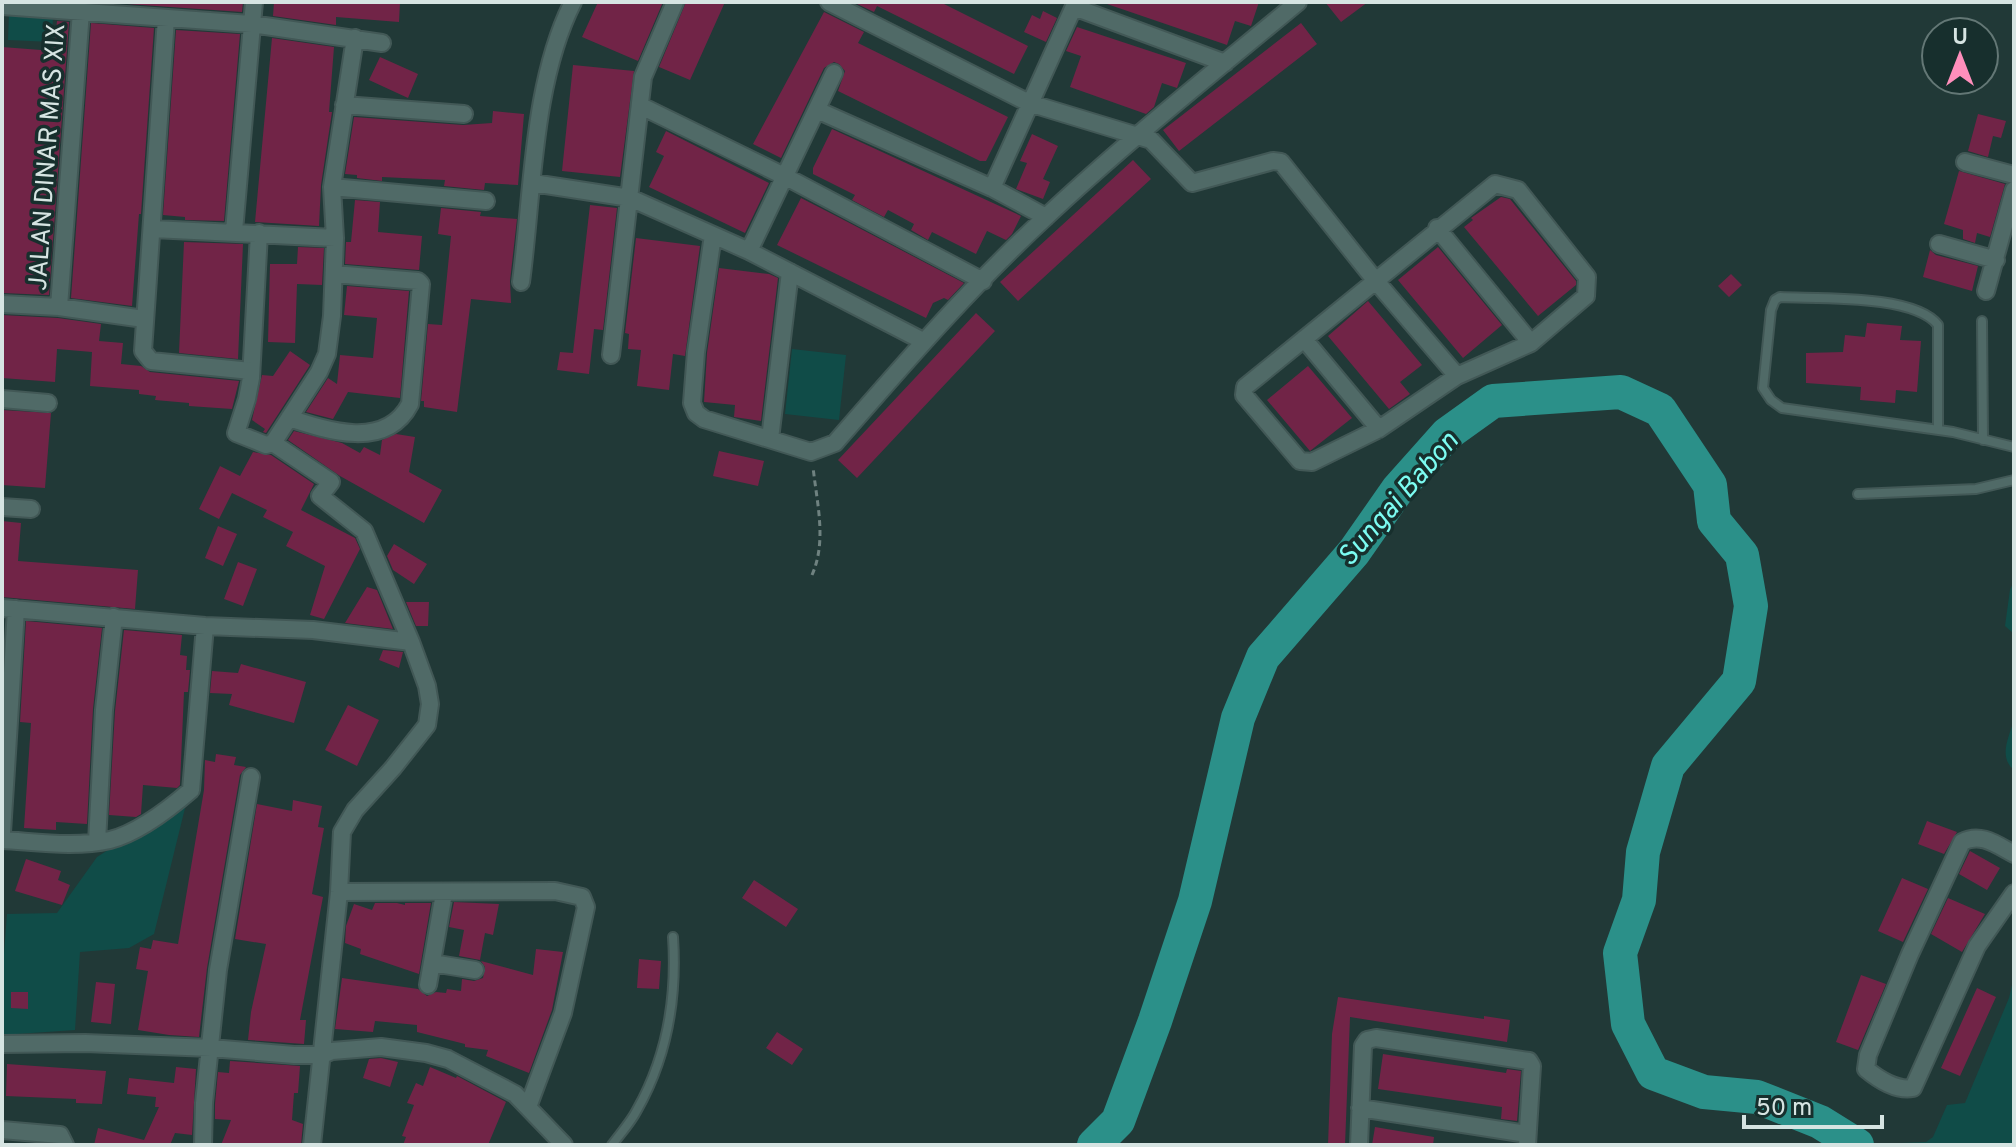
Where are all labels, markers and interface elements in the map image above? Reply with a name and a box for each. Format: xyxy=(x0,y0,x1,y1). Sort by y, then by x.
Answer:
north arrow xyxy=(1920,16,2000,96)
street label: JALAN DINAR MAS XIX xyxy=(23,23,74,292)
text: U xyxy=(1952,25,1968,52)
water label: Sungai Babon xyxy=(1331,425,1468,575)
scale bar xyxy=(1744,1079,1882,1129)
text: 50 m xyxy=(1756,1094,1812,1124)

